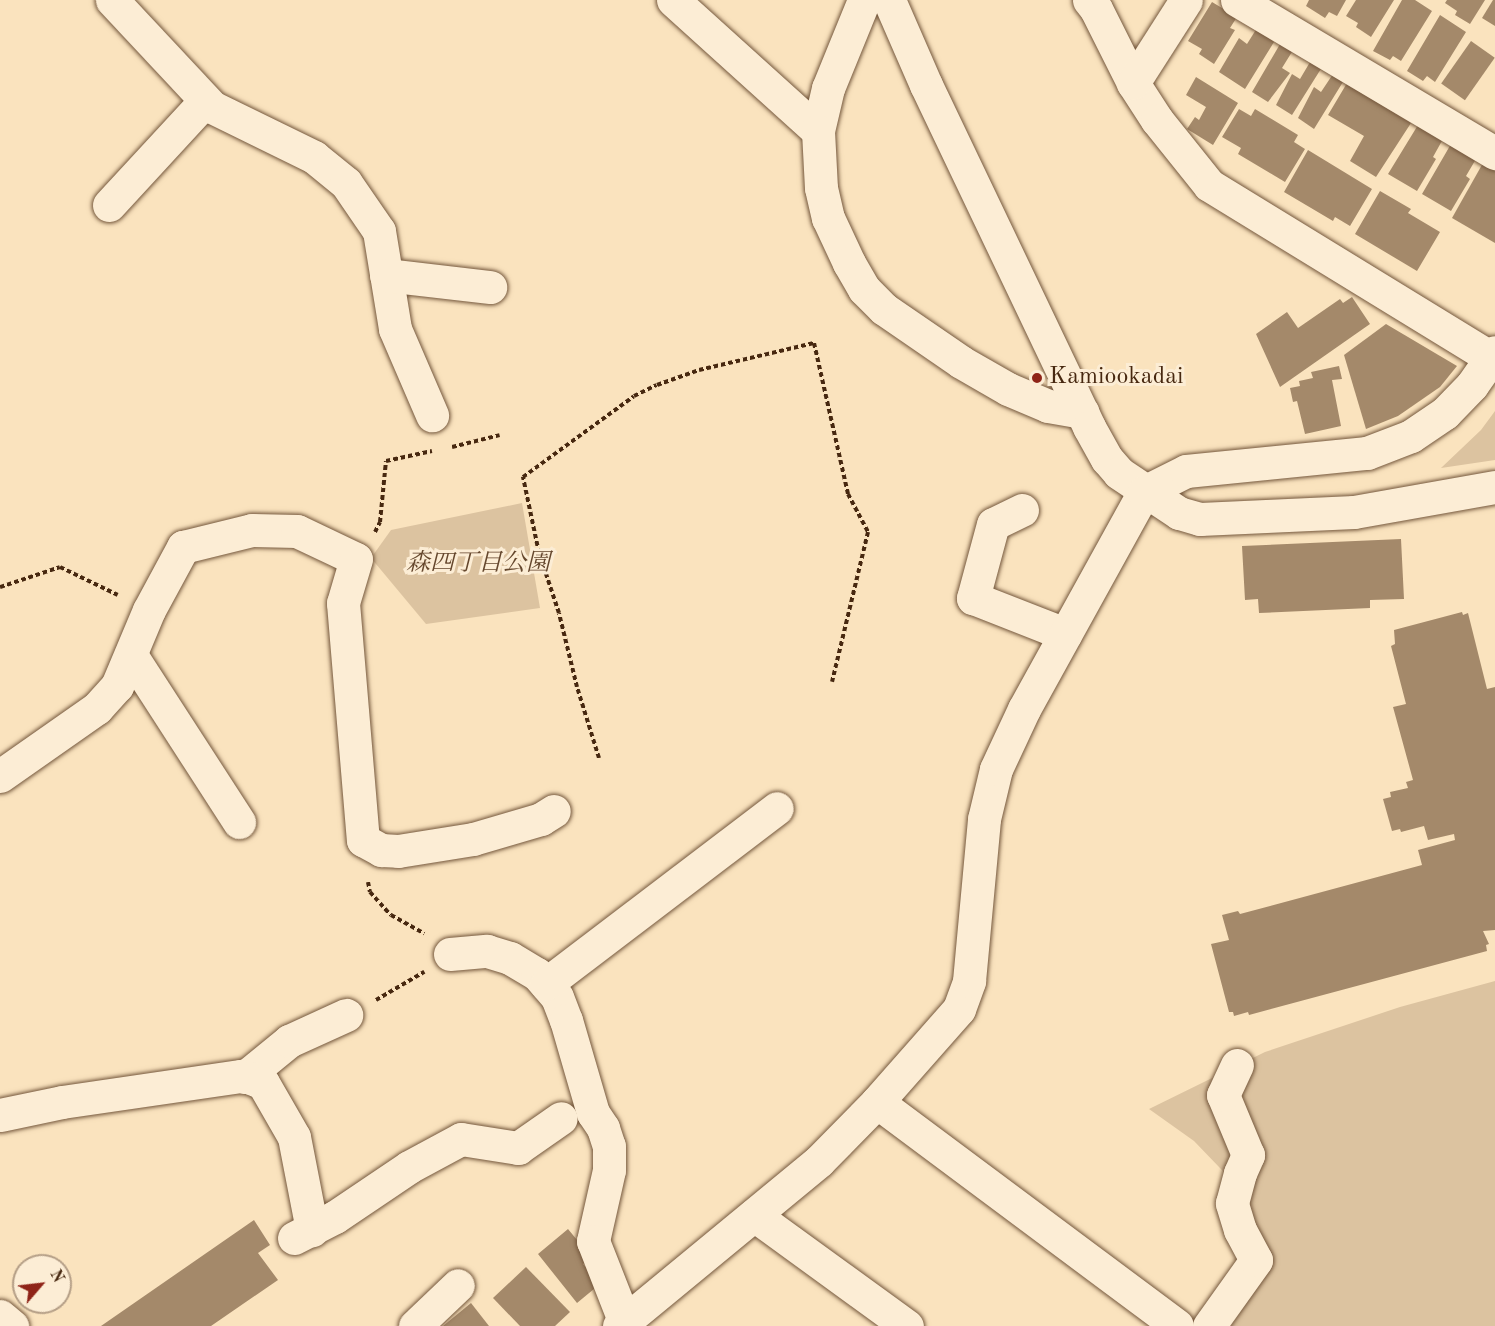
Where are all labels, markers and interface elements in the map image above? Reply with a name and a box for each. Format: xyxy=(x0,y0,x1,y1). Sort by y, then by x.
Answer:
place label: Kamiookadai xyxy=(1049,364,1184,392)
marker: Kamiookadai xyxy=(1030,371,1044,385)
park label: 森四丁目公園 xyxy=(406,551,550,579)
north arrow xyxy=(12,1254,72,1314)
text: N xyxy=(46,1267,66,1286)

